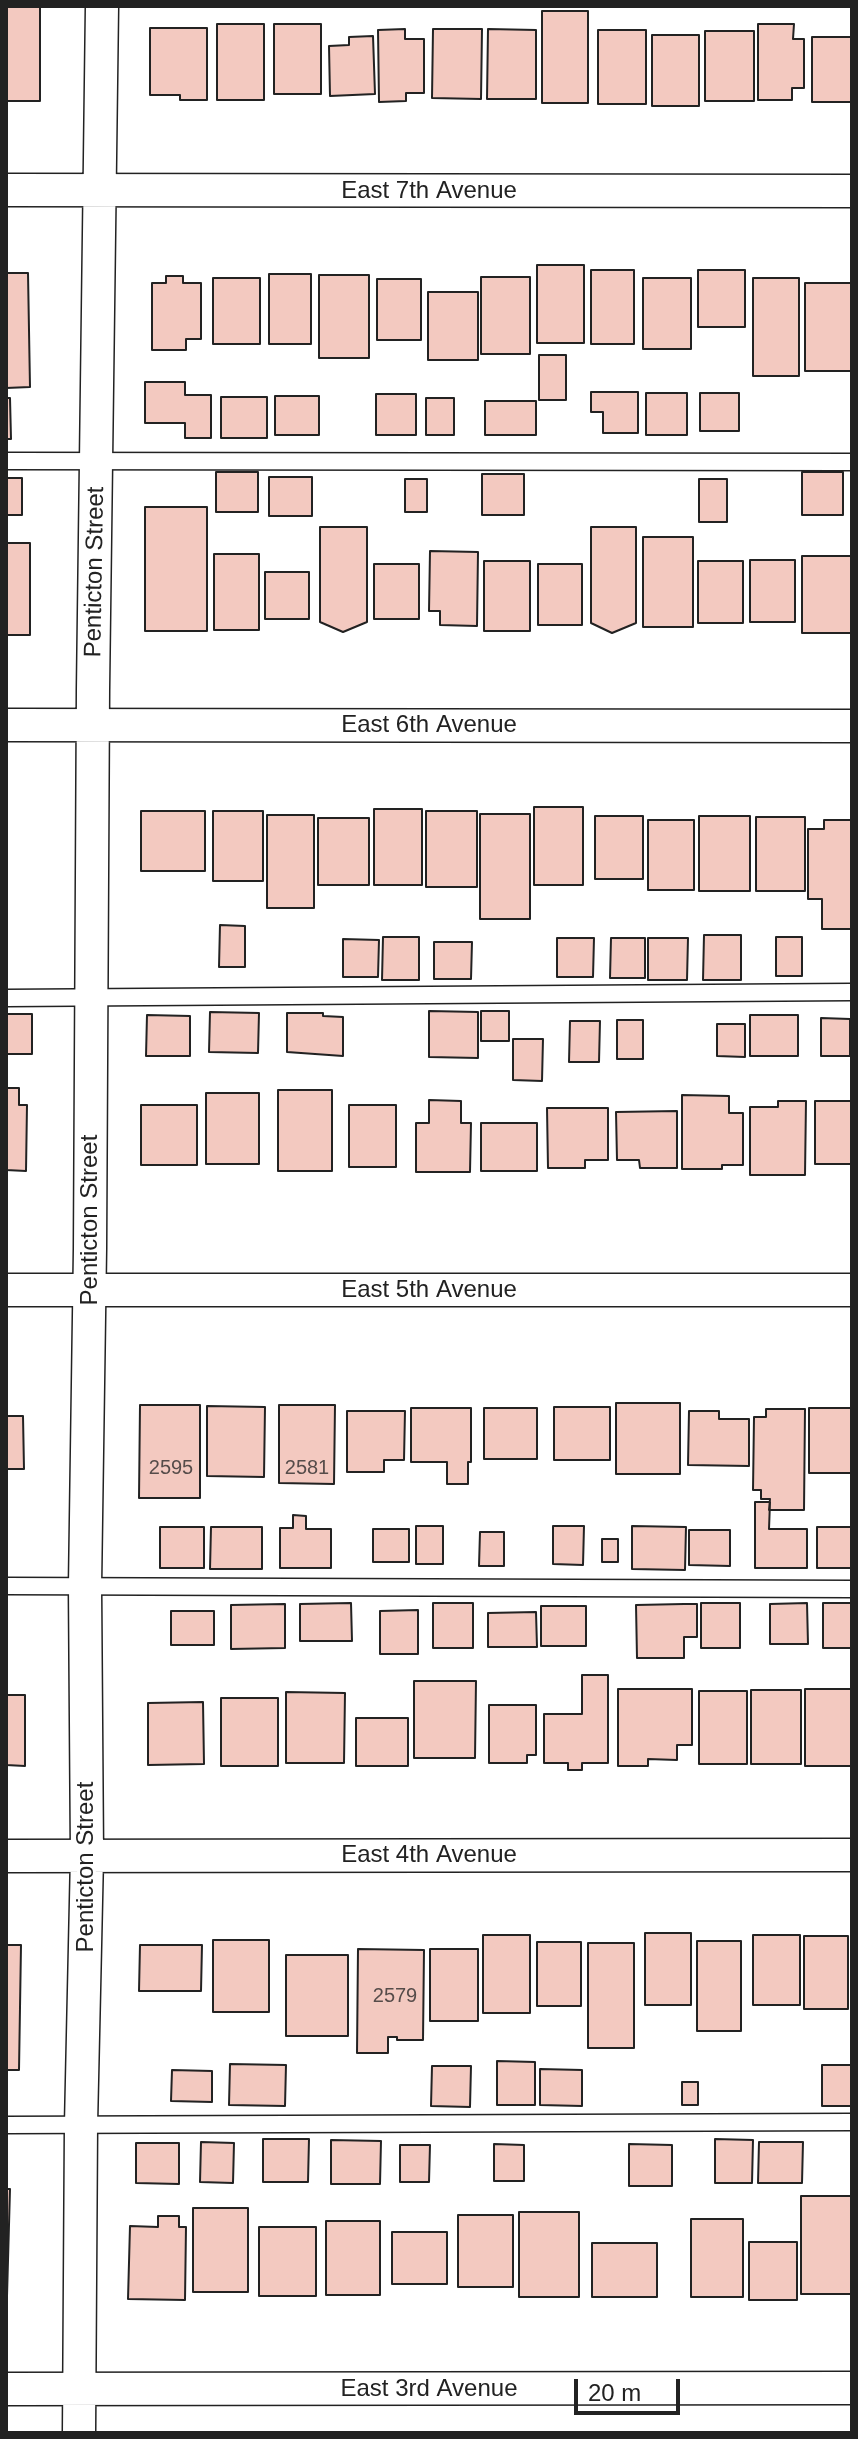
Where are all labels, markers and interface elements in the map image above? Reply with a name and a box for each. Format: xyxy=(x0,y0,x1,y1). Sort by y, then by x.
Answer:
street label: East 7th Avenue xyxy=(341,177,517,205)
street label: Penticton Street xyxy=(79,486,111,658)
street label: East 6th Avenue xyxy=(341,711,517,739)
street label: Penticton Street xyxy=(76,1135,104,1305)
street label: East 5th Avenue xyxy=(341,1276,517,1304)
house number: 2595 xyxy=(149,1456,193,1480)
house number: 2581 xyxy=(285,1456,329,1480)
street label: Penticton Street xyxy=(72,1782,100,1952)
street label: East 4th Avenue xyxy=(341,1841,517,1869)
house number: 2579 xyxy=(373,1984,417,2008)
scale bar xyxy=(578,2363,684,2413)
street label: East 3rd Avenue xyxy=(340,2375,518,2403)
text: 20 m xyxy=(588,2379,641,2406)

